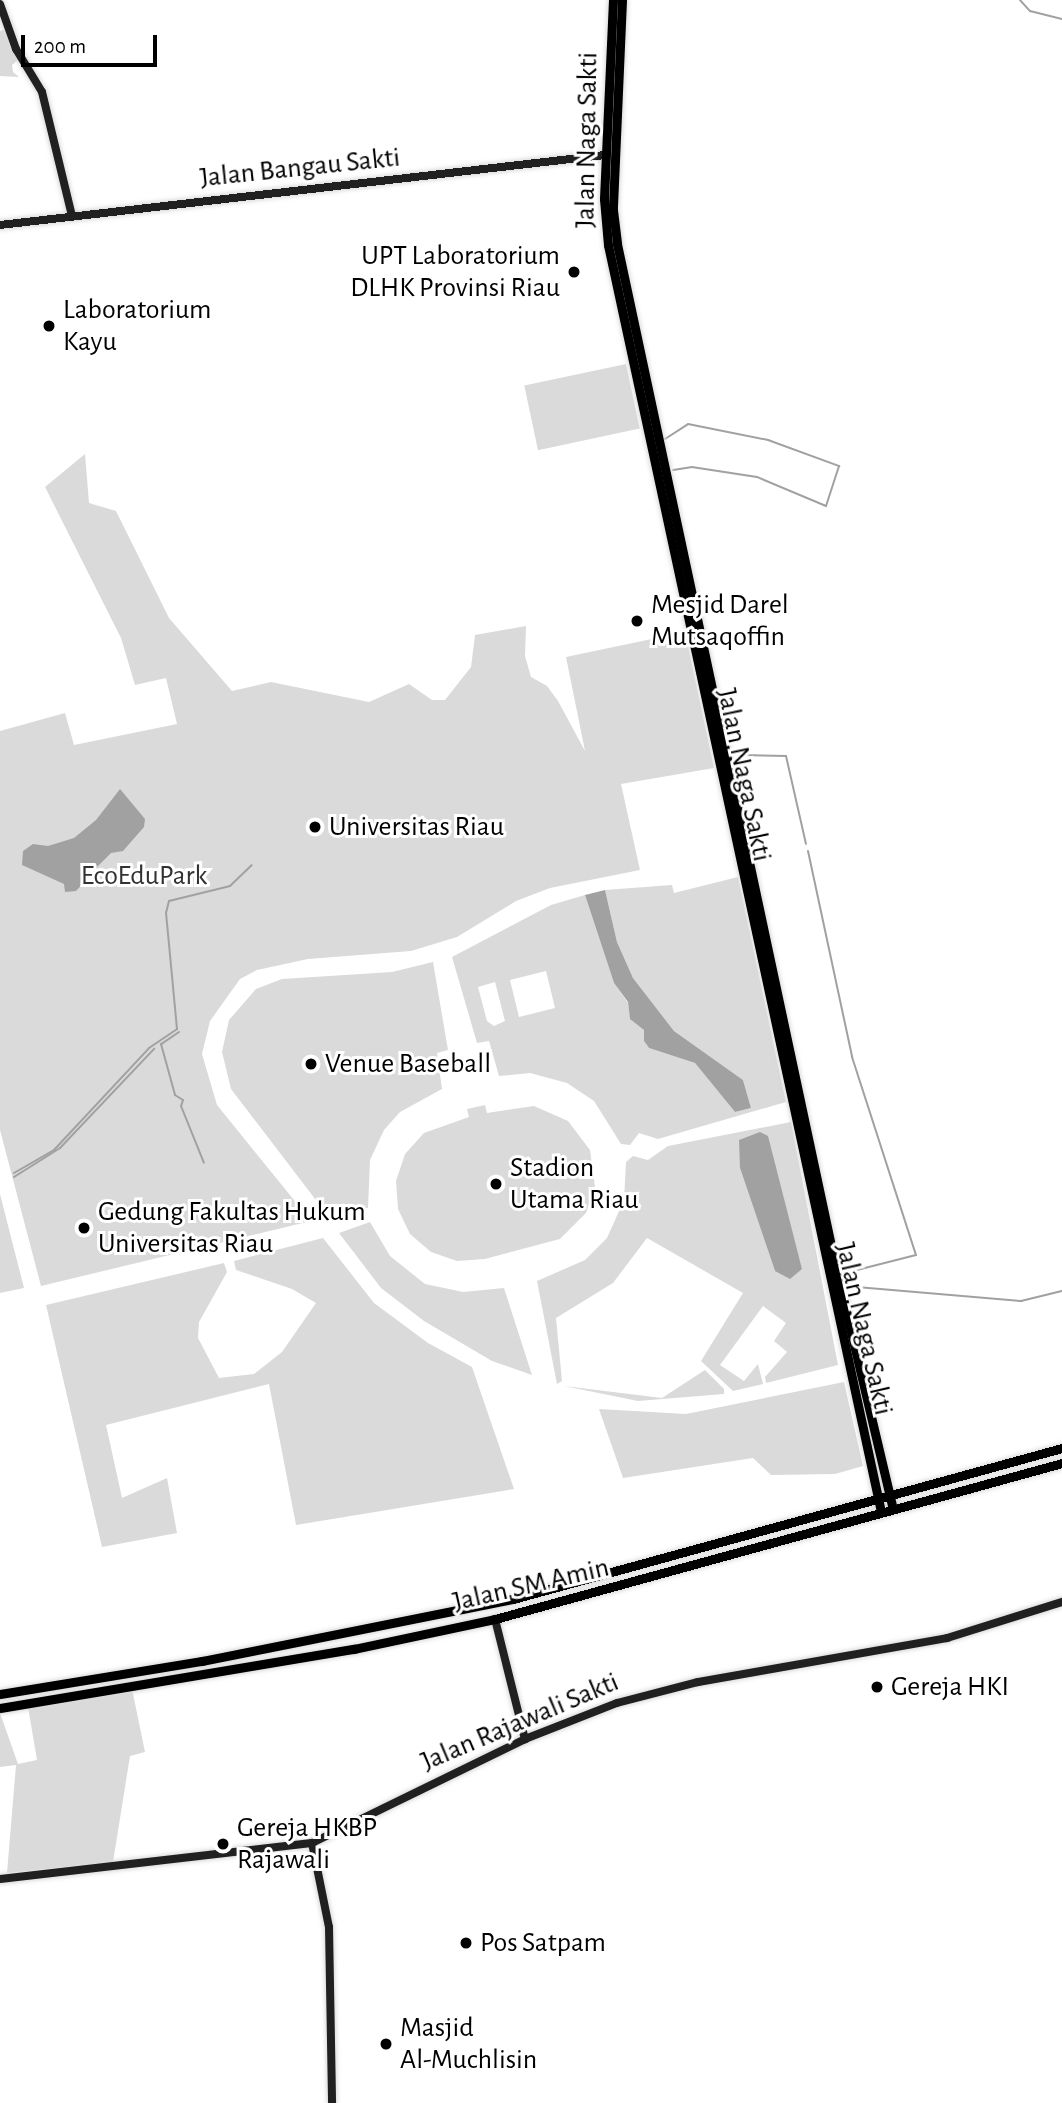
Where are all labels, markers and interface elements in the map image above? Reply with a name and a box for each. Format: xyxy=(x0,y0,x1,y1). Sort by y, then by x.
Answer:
scale bar xyxy=(24,21,161,65)
text: 200 m xyxy=(34,36,86,57)
street label: Jalan Naga Sakti xyxy=(569,52,605,228)
street label: Jalan Bangau Sakti xyxy=(198,141,402,195)
place label: UPT Laboratorium DLHK Provinsi Riau xyxy=(350,239,560,305)
marker: UPT Laboratorium DLHK Provinsi Riau xyxy=(566,264,582,280)
place label: Laboratorium Kayu xyxy=(63,293,211,359)
marker: Laboratorium Kayu xyxy=(41,318,57,334)
place label: Mesjid Darel Mutsaqoffin xyxy=(651,588,789,654)
marker: Mesjid Darel Mutsaqoffin xyxy=(629,613,645,629)
street label: Jalan Naga Sakti xyxy=(709,685,779,865)
place label: Universitas Riau xyxy=(329,810,504,844)
marker: Universitas Riau xyxy=(307,819,323,835)
park label: EcoEduPark xyxy=(81,859,207,893)
place label: Venue Baseball xyxy=(325,1047,491,1081)
marker: Venue Baseball xyxy=(303,1056,319,1072)
place label: Stadion Utama Riau xyxy=(510,1151,639,1217)
marker: Stadion Utama Riau xyxy=(488,1176,504,1192)
place label: Gedung Fakultas Hukum Universitas Riau xyxy=(98,1195,366,1261)
marker: Gedung Fakultas Hukum Universitas Riau xyxy=(76,1220,92,1236)
street label: Jalan Naga Sakti xyxy=(828,1239,900,1419)
street label: Jalan SM Amin xyxy=(450,1551,612,1619)
street label: Jalan Rajawali Sakti xyxy=(416,1665,624,1779)
place label: Gereja HKI xyxy=(891,1670,1009,1704)
marker: Gereja HKI xyxy=(869,1679,885,1695)
place label: Gereja HKBP Rajawali xyxy=(237,1811,377,1877)
marker: Gereja HKBP Rajawali xyxy=(215,1836,231,1852)
place label: Pos Satpam xyxy=(480,1926,606,1960)
marker: Pos Satpam xyxy=(458,1935,474,1951)
place label: Masjid Al-Muchlisin xyxy=(400,2011,537,2077)
marker: Masjid Al-Muchlisin xyxy=(378,2036,394,2052)

